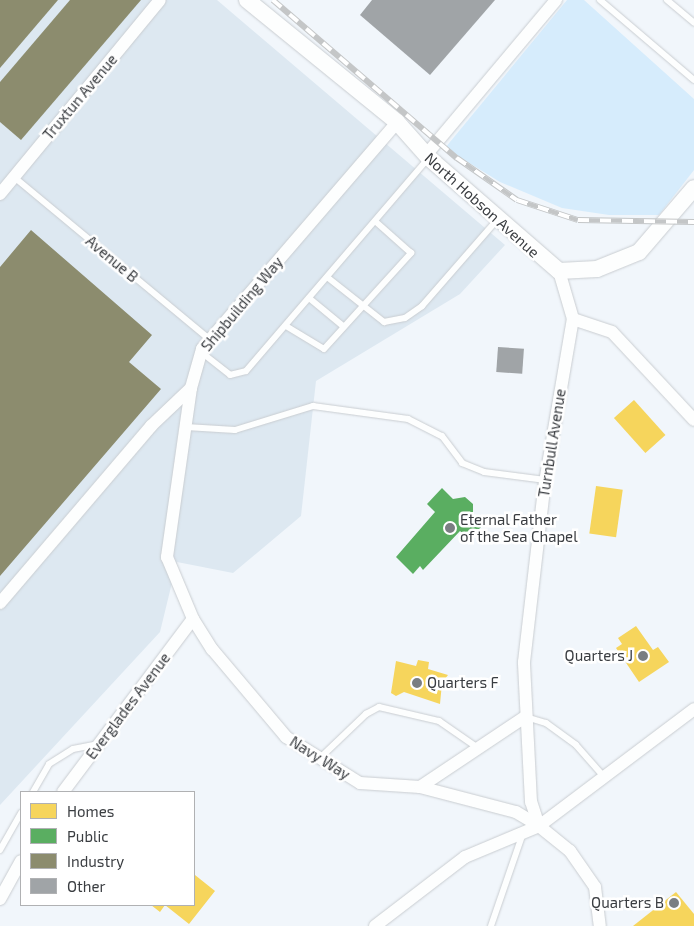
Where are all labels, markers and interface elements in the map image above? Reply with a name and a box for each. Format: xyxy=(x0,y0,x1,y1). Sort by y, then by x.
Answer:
street label: Truxtun Avenue xyxy=(39,50,121,144)
street label: North Hobson Avenue xyxy=(421,149,543,261)
street label: Avenue B xyxy=(82,232,142,286)
street label: Shipbuilding Way xyxy=(197,253,287,355)
street label: Turnbull Avenue xyxy=(534,387,570,499)
place label: Eternal Father of the Sea Chapel xyxy=(460,510,578,545)
marker: Eternal Father of the Sea Chapel xyxy=(444,522,456,534)
place label: Quarters J xyxy=(564,647,633,665)
street label: Everglades Avenue xyxy=(82,649,174,763)
marker: Quarters J xyxy=(637,650,649,662)
place label: Quarters F xyxy=(427,674,499,692)
marker: Quarters F xyxy=(411,677,423,689)
street label: Navy Way xyxy=(286,732,354,784)
legend xyxy=(20,791,195,906)
text: Homes xyxy=(67,802,114,820)
text: Public xyxy=(67,827,108,845)
text: Industry xyxy=(67,852,124,870)
text: Other xyxy=(67,877,106,895)
place label: Quarters B xyxy=(591,894,664,912)
marker: Quarters B xyxy=(668,897,680,909)

